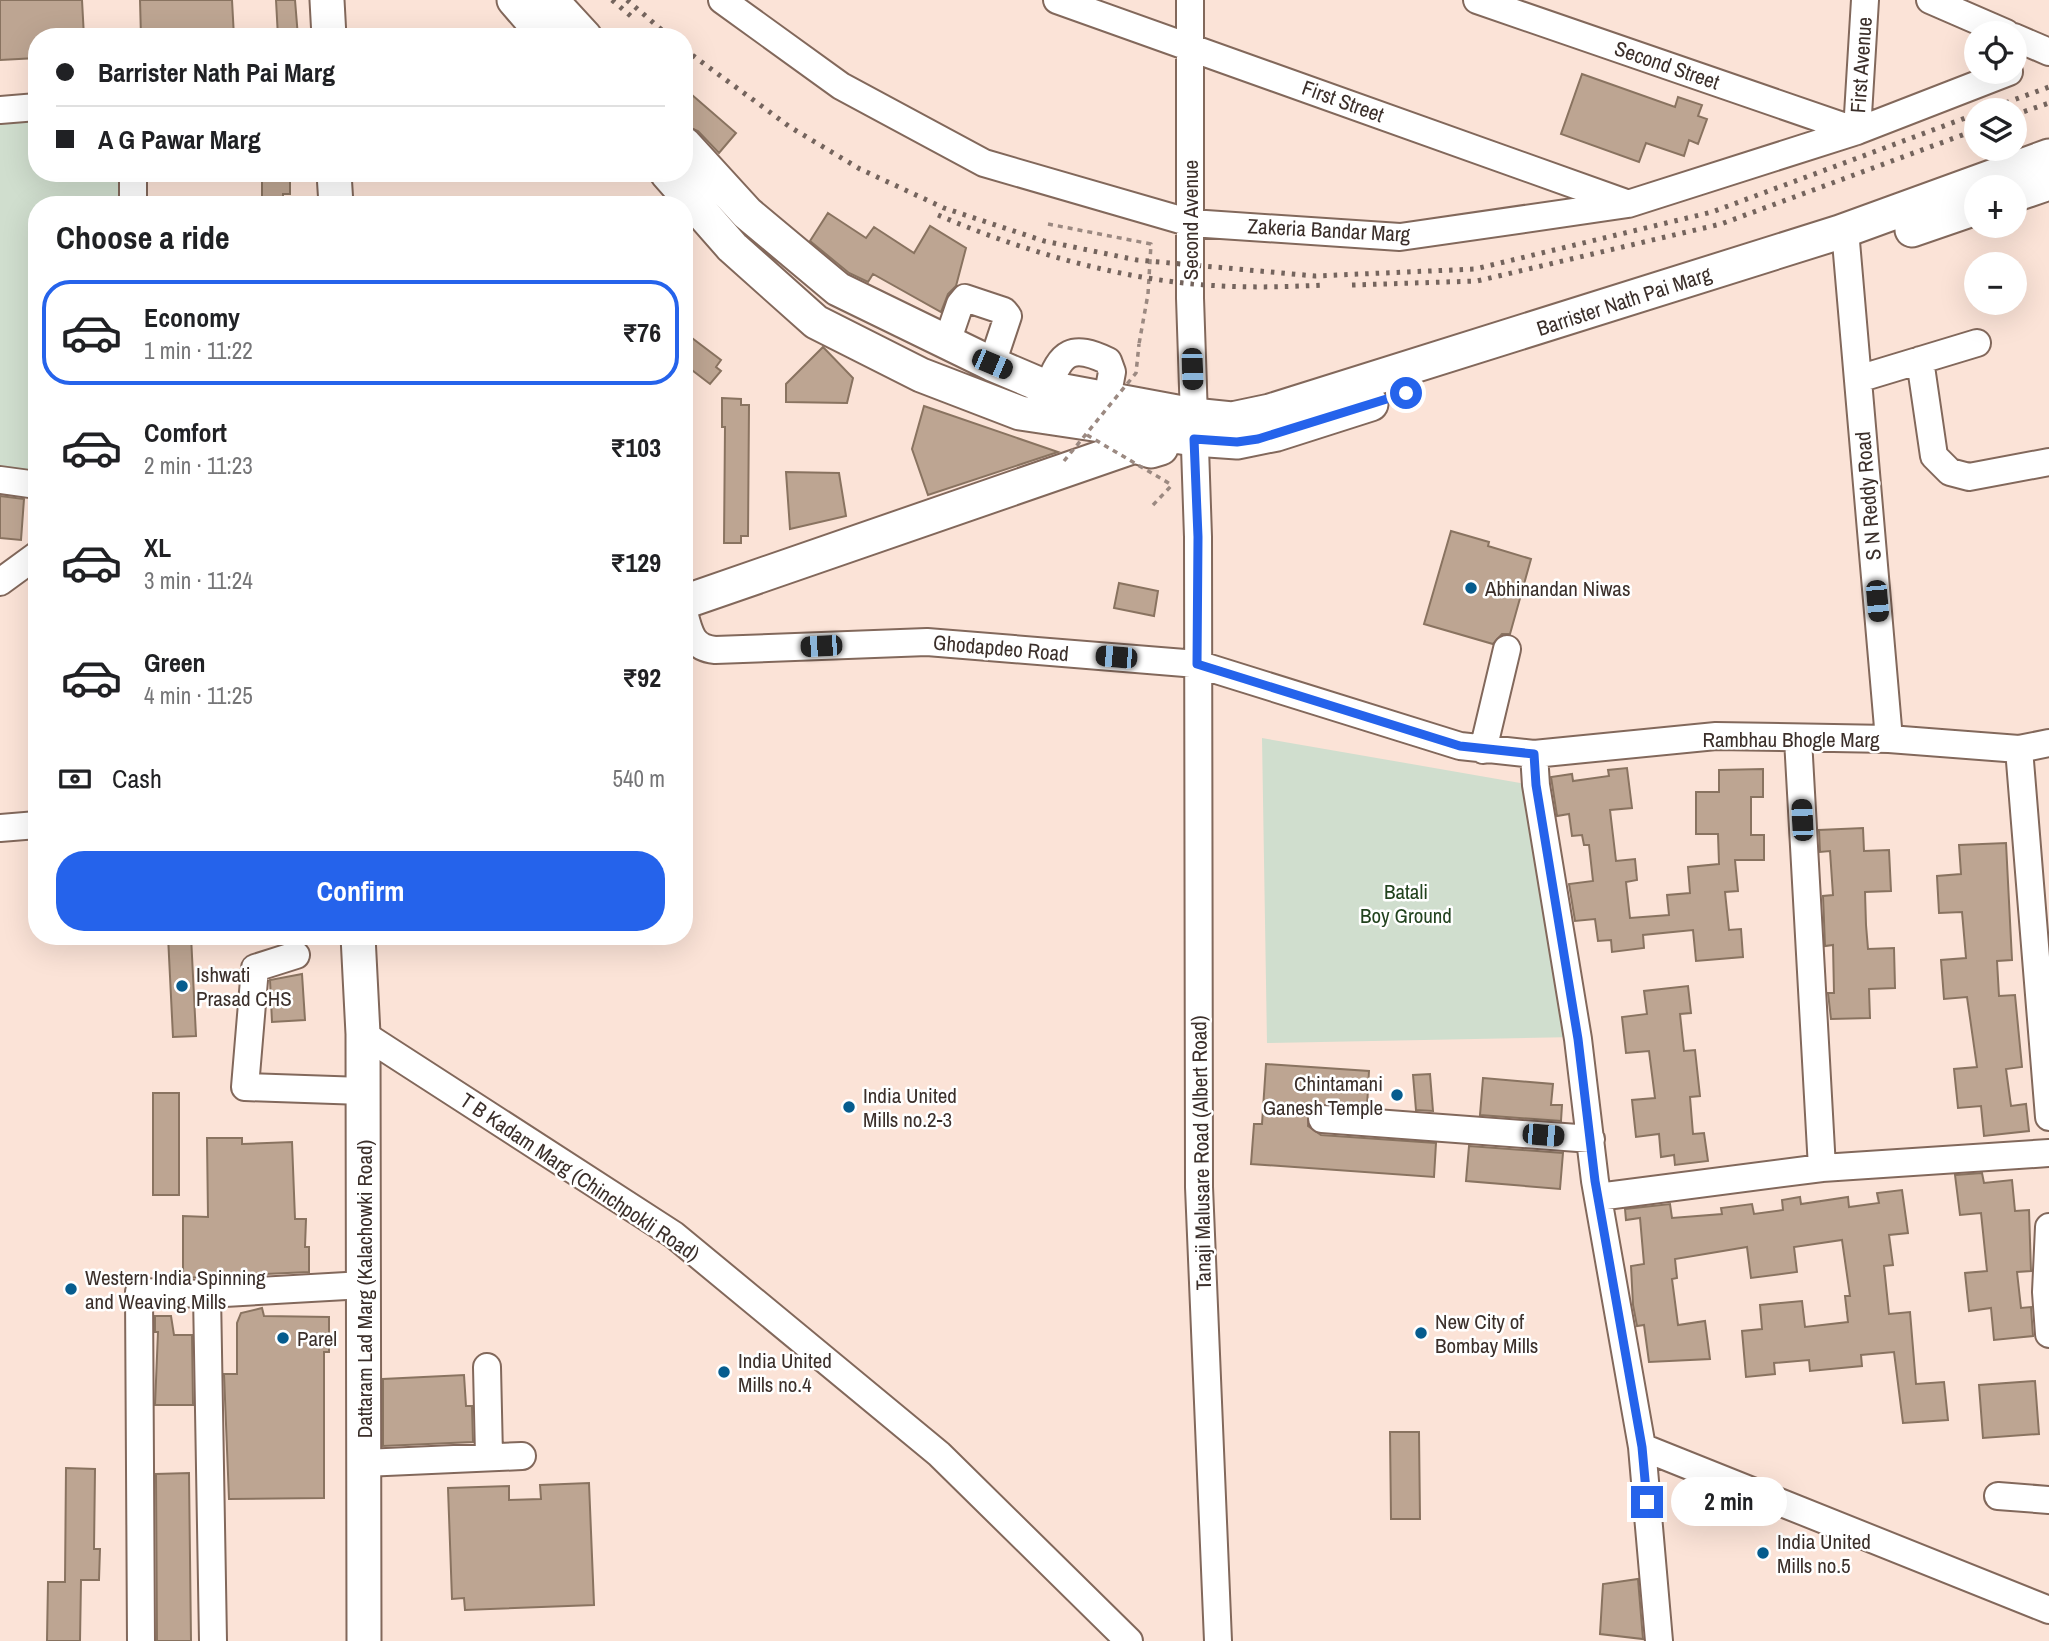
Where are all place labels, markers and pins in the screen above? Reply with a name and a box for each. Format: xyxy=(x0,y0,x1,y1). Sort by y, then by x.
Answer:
place label: Abhinandan Niwas xyxy=(1484,574,1631,603)
marker: Abhinandan Niwas xyxy=(1463,580,1479,596)
place label: Ishwati Prasad CHS xyxy=(196,960,292,1013)
marker: Ishwati Prasad CHS xyxy=(174,978,190,994)
place label: Chintamani Ganesh Temple xyxy=(1263,1069,1383,1122)
place label: India United Mills no.2-3 xyxy=(863,1081,957,1134)
marker: Chintamani Ganesh Temple xyxy=(1389,1087,1405,1103)
marker: India United Mills no.2-3 xyxy=(841,1099,857,1115)
place label: Western India Spinning and Weaving Mills xyxy=(85,1263,266,1316)
marker: Western India Spinning and Weaving Mills xyxy=(63,1281,79,1297)
place label: New City of Bombay Mills xyxy=(1435,1307,1538,1360)
place label: Parel xyxy=(297,1324,337,1353)
marker: New City of Bombay Mills xyxy=(1413,1325,1429,1341)
marker: Parel xyxy=(275,1330,291,1346)
place label: India United Mills no.4 xyxy=(738,1346,832,1399)
marker: India United Mills no.4 xyxy=(716,1364,732,1380)
place label: India United Mills no.5 xyxy=(1777,1527,1871,1580)
marker: India United Mills no.5 xyxy=(1755,1545,1771,1561)

